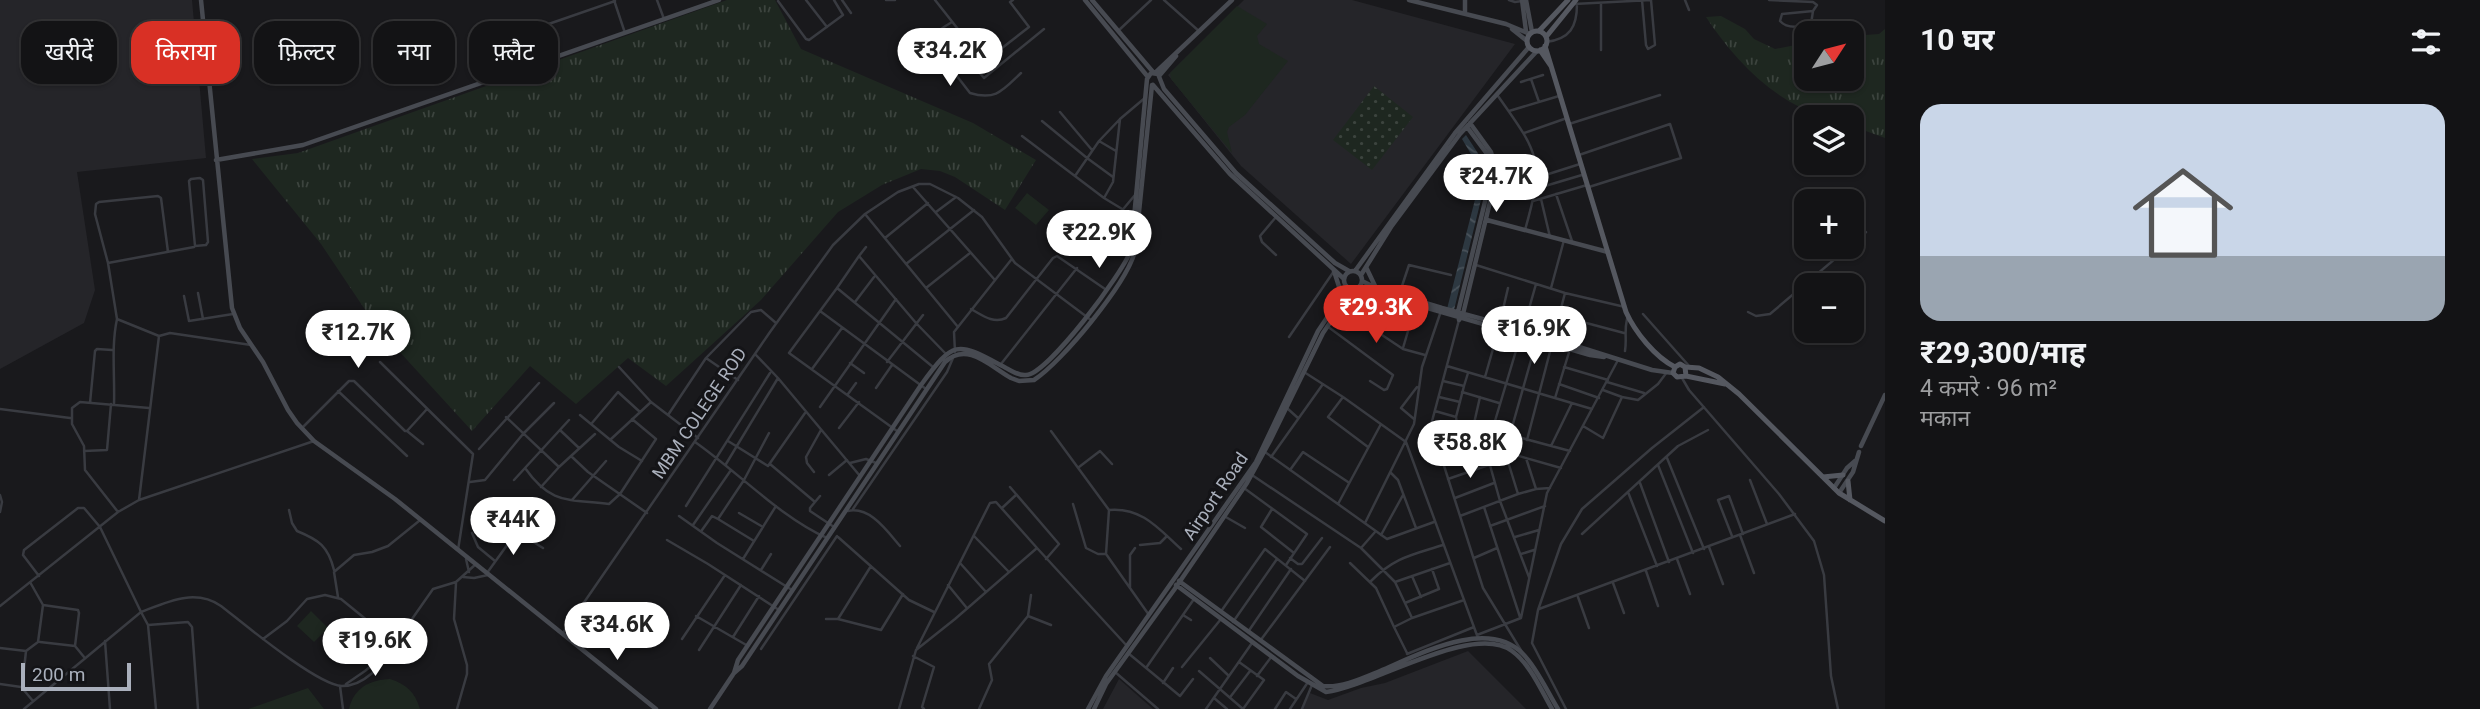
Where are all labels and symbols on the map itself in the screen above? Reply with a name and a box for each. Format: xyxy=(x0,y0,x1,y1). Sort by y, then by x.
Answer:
north arrow xyxy=(1794,21,1864,91)
pin: ₹34.2K xyxy=(893,28,1007,88)
pin: ₹24.7K xyxy=(1439,154,1553,214)
pin: ₹22.9K xyxy=(1042,210,1156,270)
pin: ₹29.3K xyxy=(1319,286,1433,345)
pin: ₹16.9K xyxy=(1477,306,1591,366)
pin: ₹12.7K xyxy=(301,310,415,370)
street label: MBM COLEGE ROD xyxy=(647,344,751,482)
pin: ₹58.8K xyxy=(1413,420,1527,480)
street label: Airport Road xyxy=(1178,448,1252,544)
pin: ₹44K xyxy=(472,498,554,557)
pin: ₹34.6K xyxy=(560,602,674,662)
pin: ₹19.6K xyxy=(318,618,432,678)
scale bar xyxy=(21,660,131,692)

